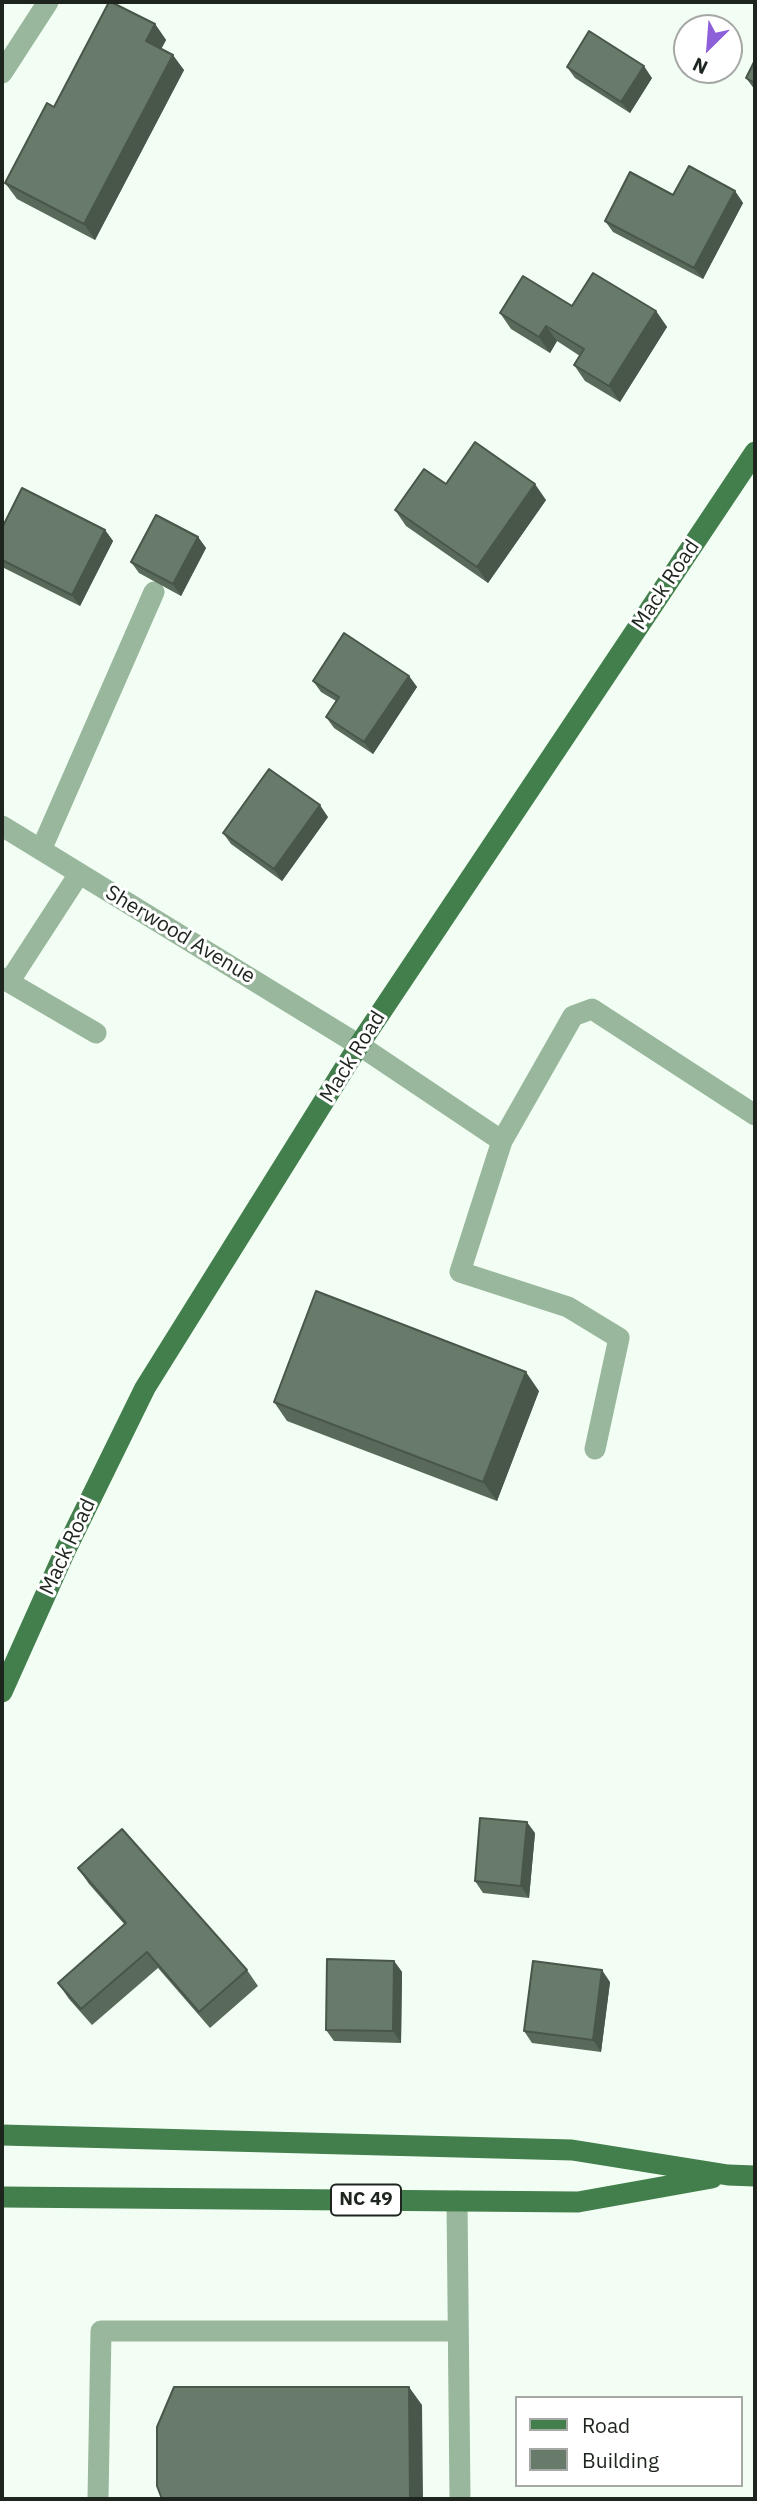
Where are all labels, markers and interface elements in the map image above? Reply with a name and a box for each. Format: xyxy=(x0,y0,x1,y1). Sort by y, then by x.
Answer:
north arrow xyxy=(673,14,743,84)
text: N xyxy=(689,52,711,80)
street label: Mack Road xyxy=(627,535,705,635)
street label: Sherwood Avenue xyxy=(101,880,259,990)
street label: Mack Road xyxy=(315,1007,391,1107)
street label: Mack Road xyxy=(35,1495,101,1599)
road number: NC 49 xyxy=(331,2184,401,2216)
legend xyxy=(516,2396,743,2487)
text: Road xyxy=(582,2411,630,2439)
text: Building xyxy=(582,2446,659,2474)

